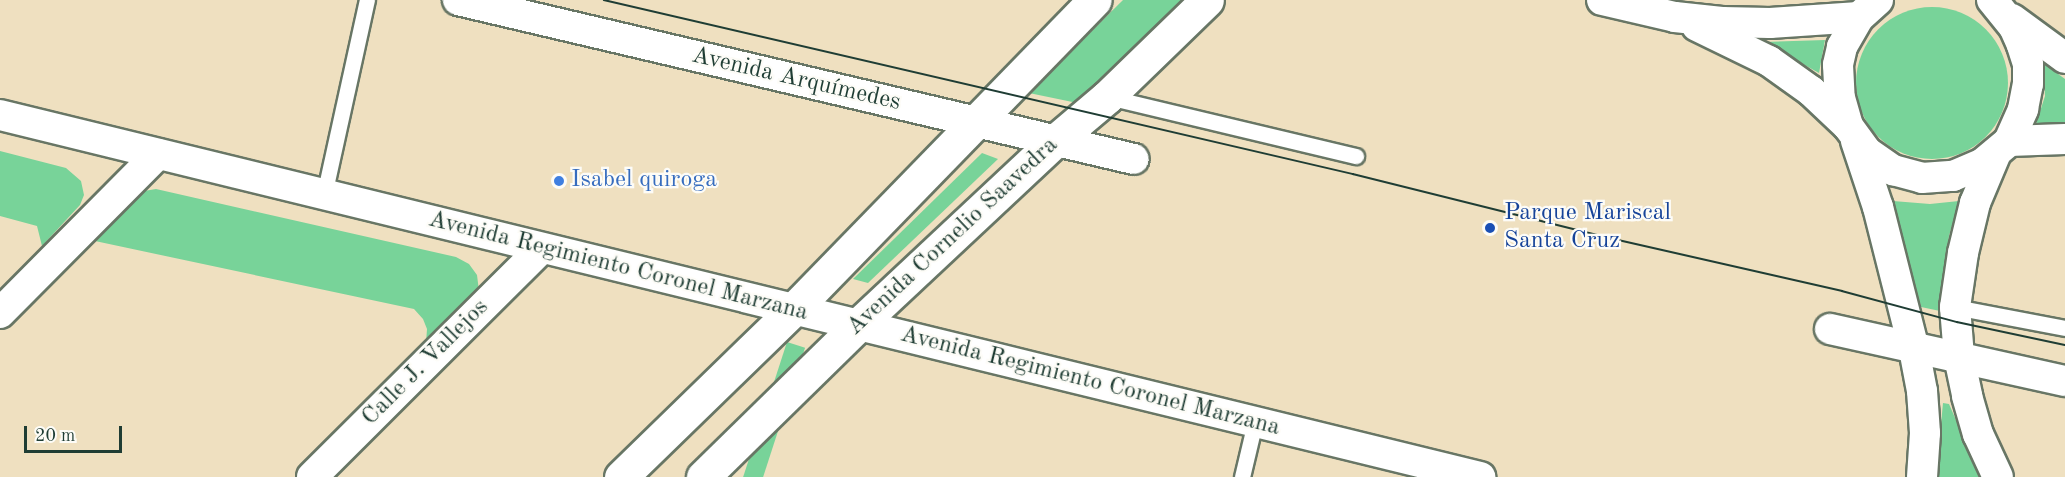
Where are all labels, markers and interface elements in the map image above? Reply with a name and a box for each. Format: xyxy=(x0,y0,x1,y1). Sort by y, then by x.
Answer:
street label: Avenida Arquímedes xyxy=(689,42,903,118)
street label: Avenida Cornelio Saavedra xyxy=(842,132,1064,342)
place label: Isabel quiroga xyxy=(571,167,717,195)
marker: Isabel quiroga xyxy=(552,174,566,188)
place label: Parque Mariscal Santa Cruz xyxy=(1504,200,1671,256)
street label: Avenida Regimiento Coronel Marzana xyxy=(425,206,811,328)
marker: Parque Mariscal Santa Cruz xyxy=(1481,219,1499,237)
street label: Calle J. Vallejos xyxy=(357,294,495,432)
street label: Avenida Regimiento Coronel Marzana xyxy=(897,321,1283,443)
scale bar xyxy=(27,414,124,452)
text: 20 m xyxy=(35,427,75,445)

